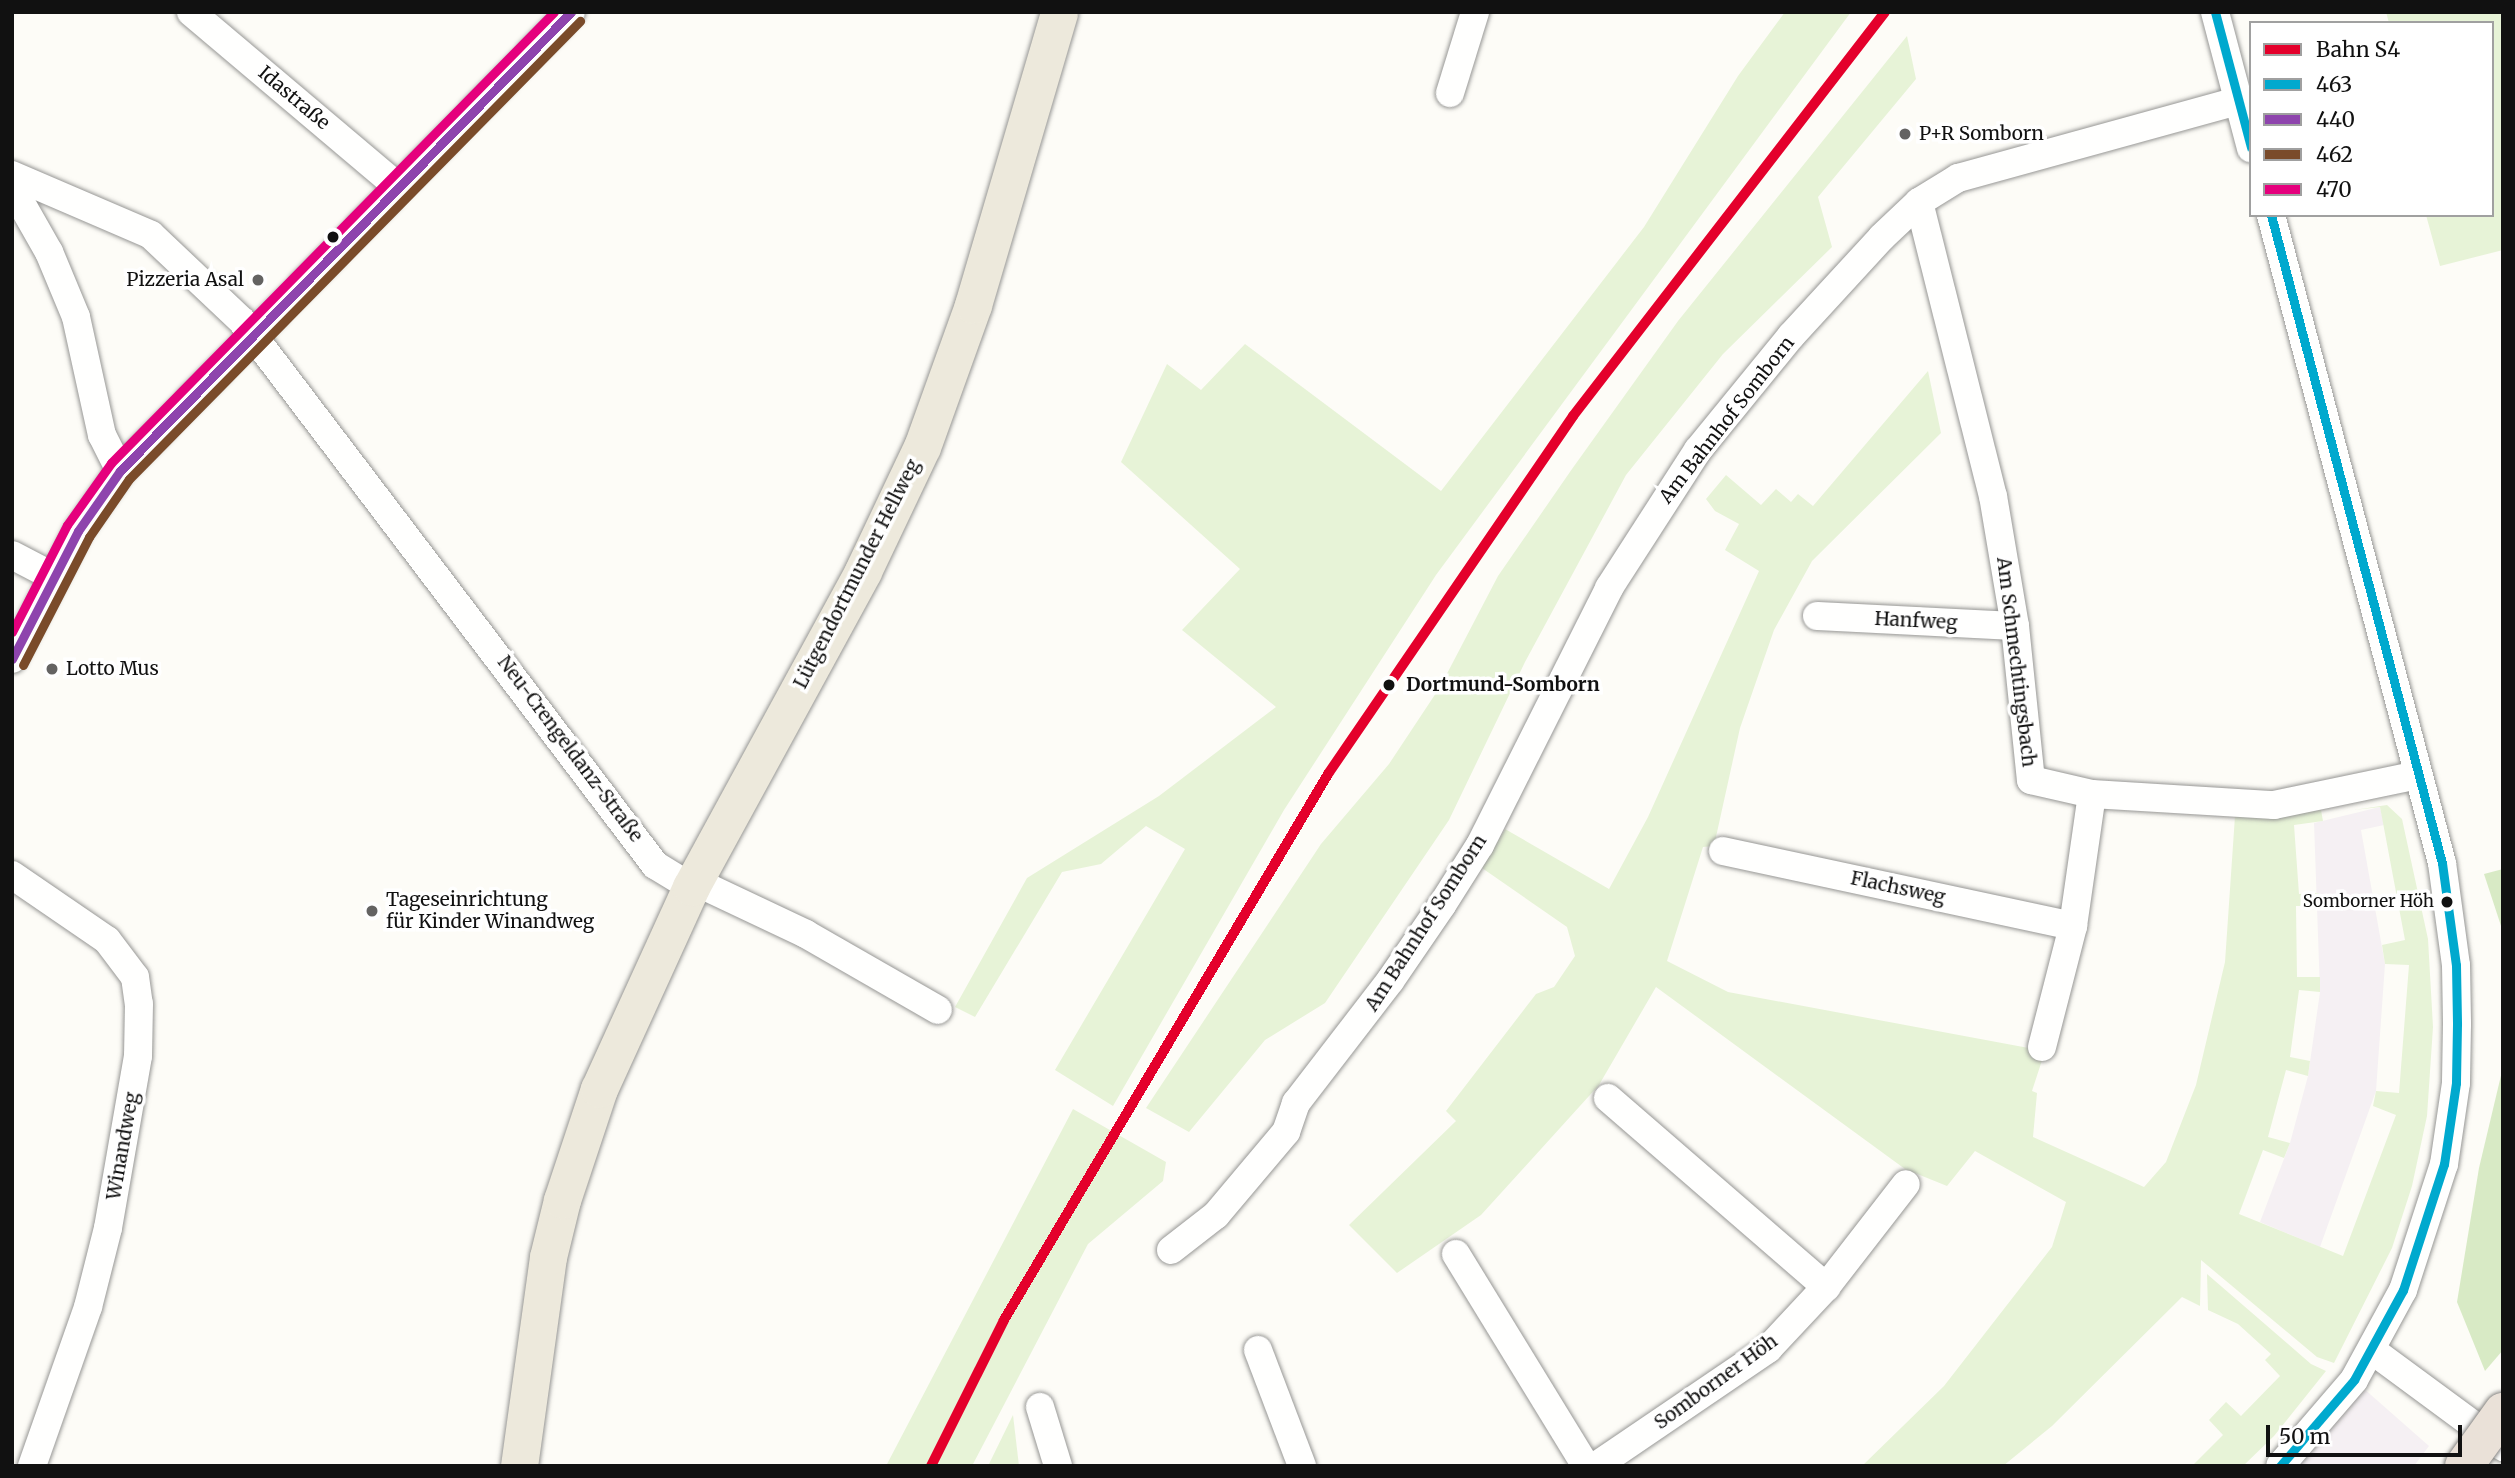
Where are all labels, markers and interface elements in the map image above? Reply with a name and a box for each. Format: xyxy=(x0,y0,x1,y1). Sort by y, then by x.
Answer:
legend xyxy=(2249,21,2494,217)
text: Bahn S4 xyxy=(2316,36,2400,63)
street label: Idastraße xyxy=(254,61,334,135)
text: 463 xyxy=(2316,71,2352,98)
text: 440 xyxy=(2316,106,2355,133)
place label: P+R Somborn xyxy=(1919,123,2044,145)
marker: P+R Somborn xyxy=(1897,126,1913,142)
text: 462 xyxy=(2316,141,2353,168)
text: 470 xyxy=(2316,176,2352,203)
unlabelled marker xyxy=(326,230,340,244)
place label: Pizzeria Asal xyxy=(126,269,244,291)
marker: Pizzeria Asal xyxy=(250,272,266,288)
street label: Am Bahnhof Somborn xyxy=(1655,332,1799,508)
street label: Lütgendortmunder Hellweg xyxy=(789,456,925,692)
street label: Am Schmechtingsbach xyxy=(1992,556,2040,768)
street label: Hanfweg xyxy=(1874,607,1958,635)
street label: Neu-Crengeldanz-Straße xyxy=(493,651,647,847)
place label: Lotto Mus xyxy=(66,658,159,680)
marker: Lotto Mus xyxy=(44,661,60,677)
marker: Dortmund-Somborn xyxy=(1378,674,1400,696)
place label: Dortmund-Somborn xyxy=(1406,674,1600,696)
street label: Am Bahnhof Somborn xyxy=(1360,831,1492,1015)
street label: Flachsweg xyxy=(1849,867,1947,909)
place label: Tageseinrichtung für Kinder Winandweg xyxy=(386,889,594,933)
place label: Somborner Höh xyxy=(2303,892,2434,912)
marker: Somborner Höh xyxy=(2440,895,2454,909)
marker: Tageseinrichtung für Kinder Winandweg xyxy=(364,903,380,919)
street label: Winandweg xyxy=(102,1090,144,1202)
street label: Somborner Höh xyxy=(1650,1330,1782,1434)
scale bar xyxy=(2270,1412,2466,1456)
text: 50 m xyxy=(2279,1423,2330,1450)

